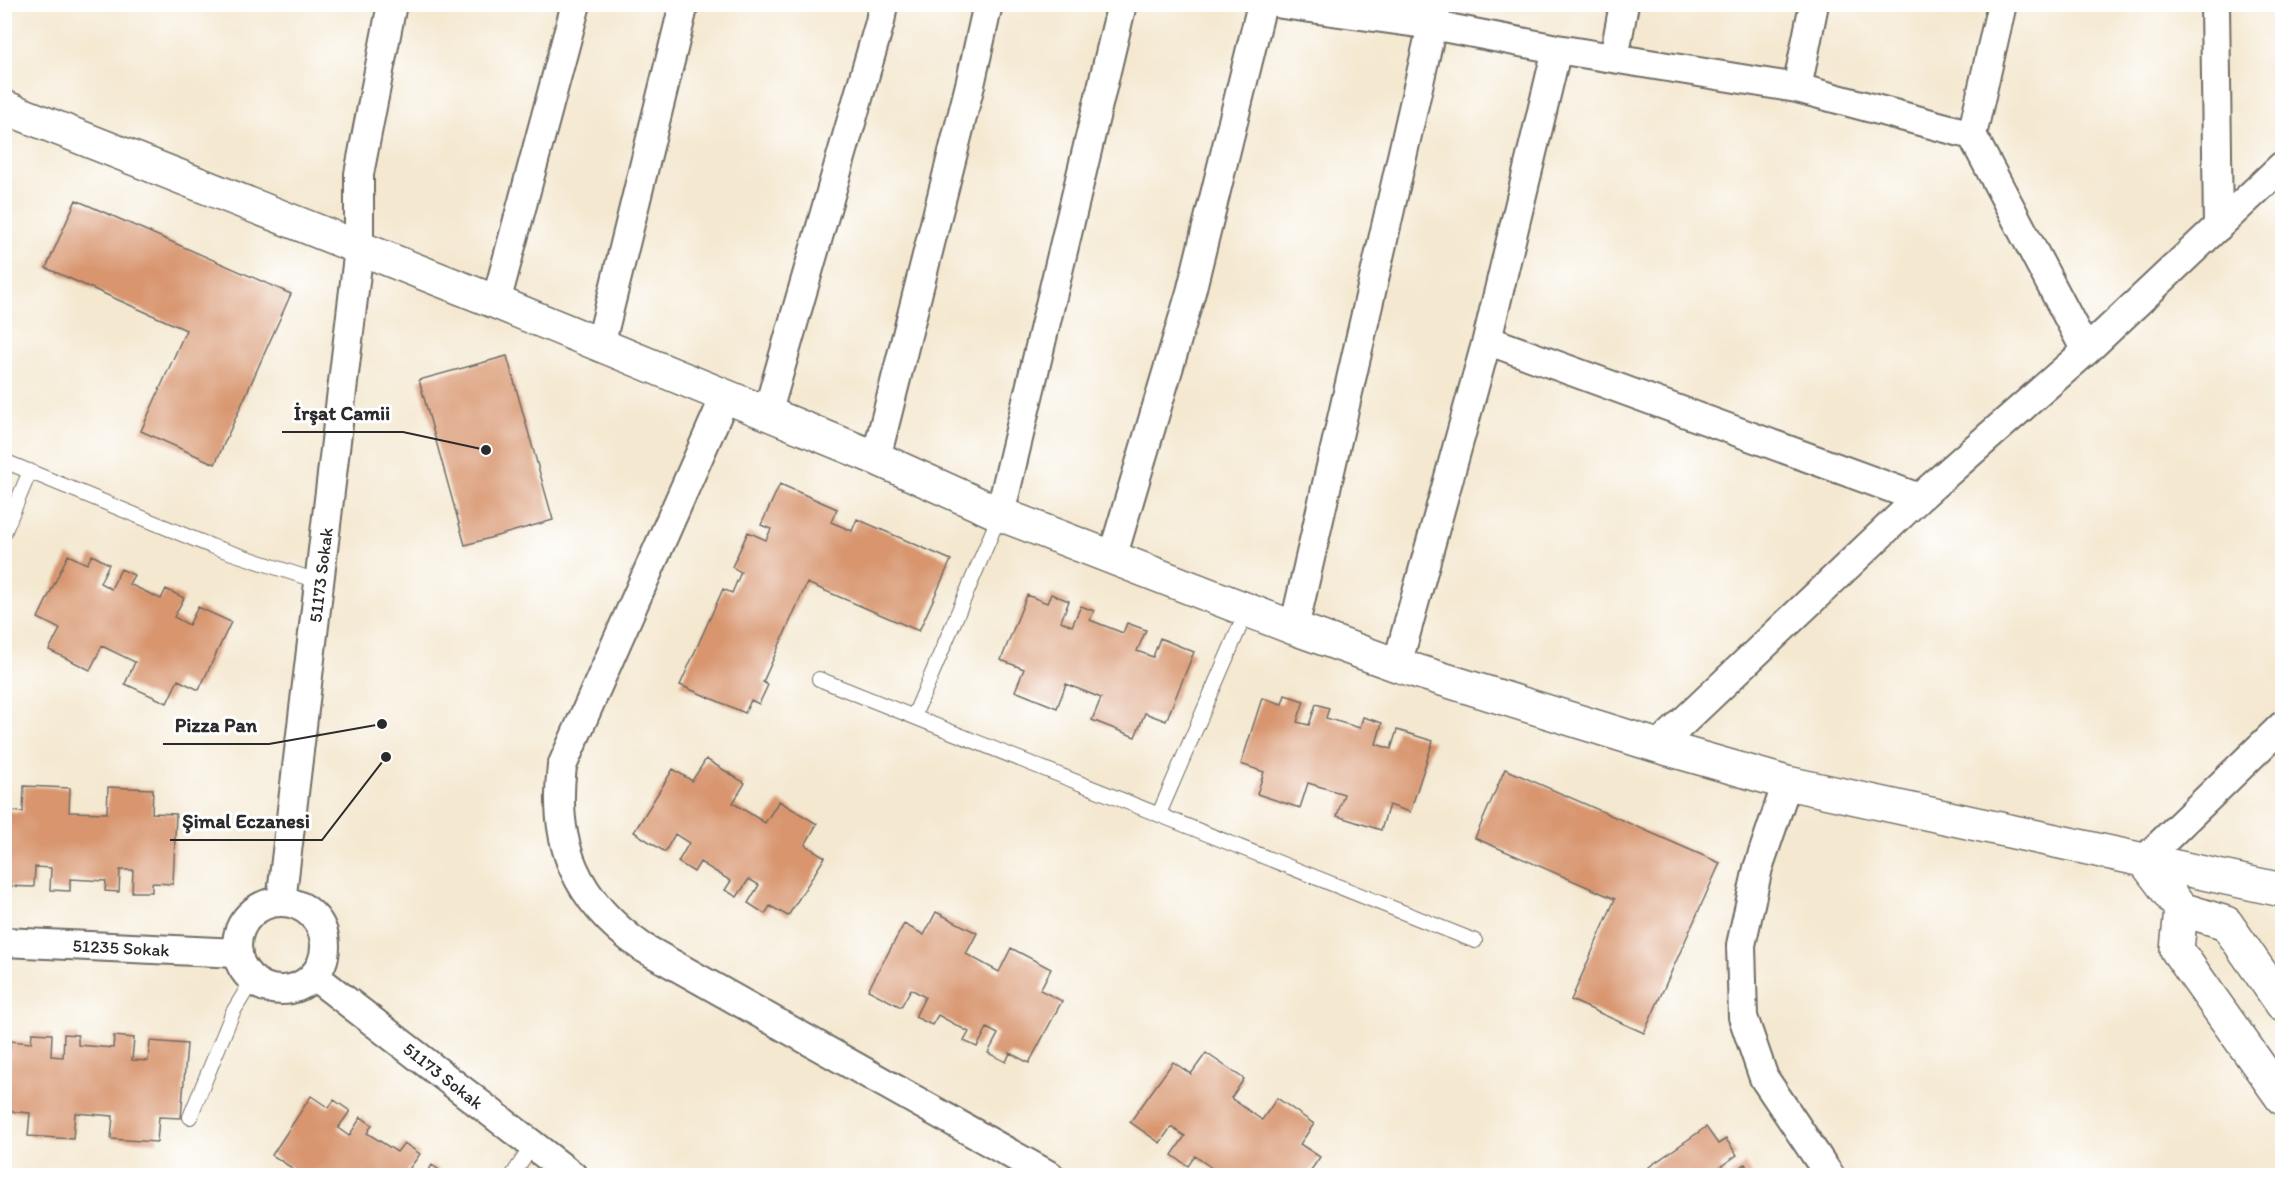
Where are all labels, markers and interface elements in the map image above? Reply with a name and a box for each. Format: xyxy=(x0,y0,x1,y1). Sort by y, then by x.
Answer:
callout: İrşat Camii xyxy=(282,394,403,432)
text: İrşat Camii xyxy=(294,401,390,426)
street label: 51173 Sokak xyxy=(304,526,338,624)
callout: Pizza Pan xyxy=(163,706,269,744)
text: Pizza Pan xyxy=(175,713,258,737)
callout: Şimal Eczanesi xyxy=(170,802,322,840)
text: Şimal Eczanesi xyxy=(182,809,310,834)
street label: 51235 Sokak xyxy=(72,934,170,962)
street label: 51173 Sokak xyxy=(399,1038,487,1114)

